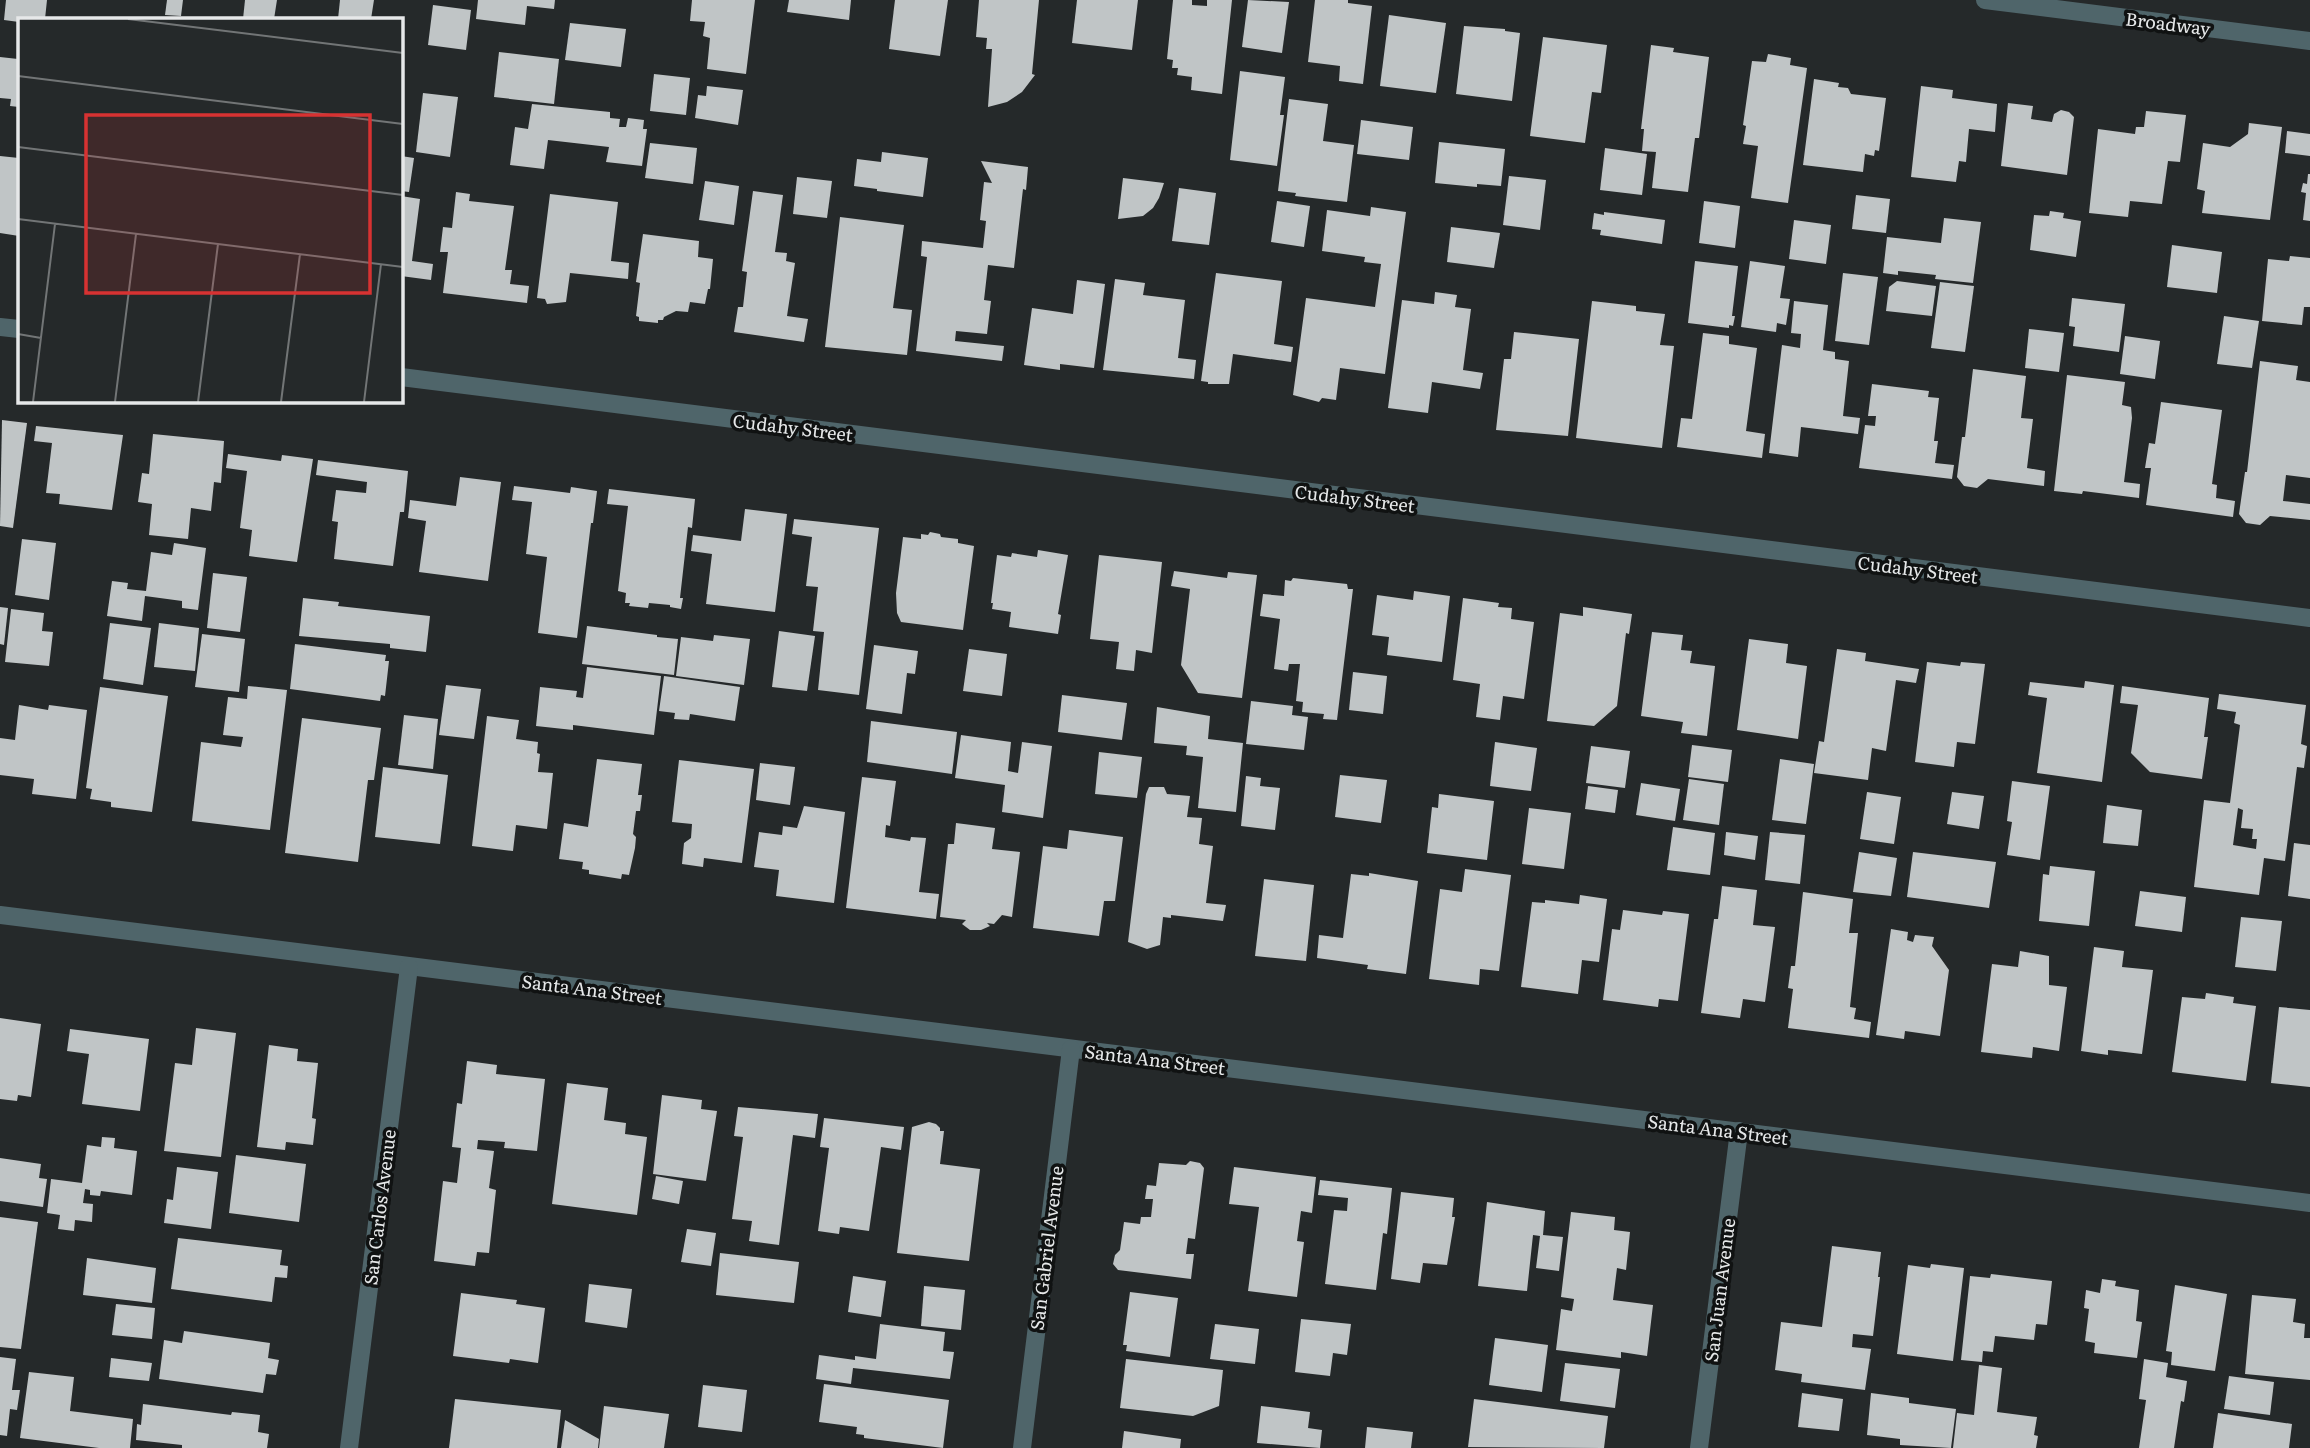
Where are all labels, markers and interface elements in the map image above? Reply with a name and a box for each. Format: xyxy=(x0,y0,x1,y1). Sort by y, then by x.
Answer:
street label: Broadway xyxy=(2124,4,2213,42)
inset map xyxy=(18,18,402,402)
street label: Cudahy Street xyxy=(731,406,855,448)
street label: Cudahy Street xyxy=(1293,477,1417,519)
street label: Cudahy Street xyxy=(1856,548,1980,590)
street label: Santa Ana Street xyxy=(520,967,665,1011)
street label: Santa Ana Street xyxy=(1083,1037,1228,1081)
street label: Santa Ana Street xyxy=(1646,1107,1791,1151)
street label: San Carlos Avenue xyxy=(356,1128,402,1286)
street label: San Gabriel Avenue xyxy=(1023,1164,1069,1332)
street label: San Juan Avenue xyxy=(1697,1217,1741,1363)

